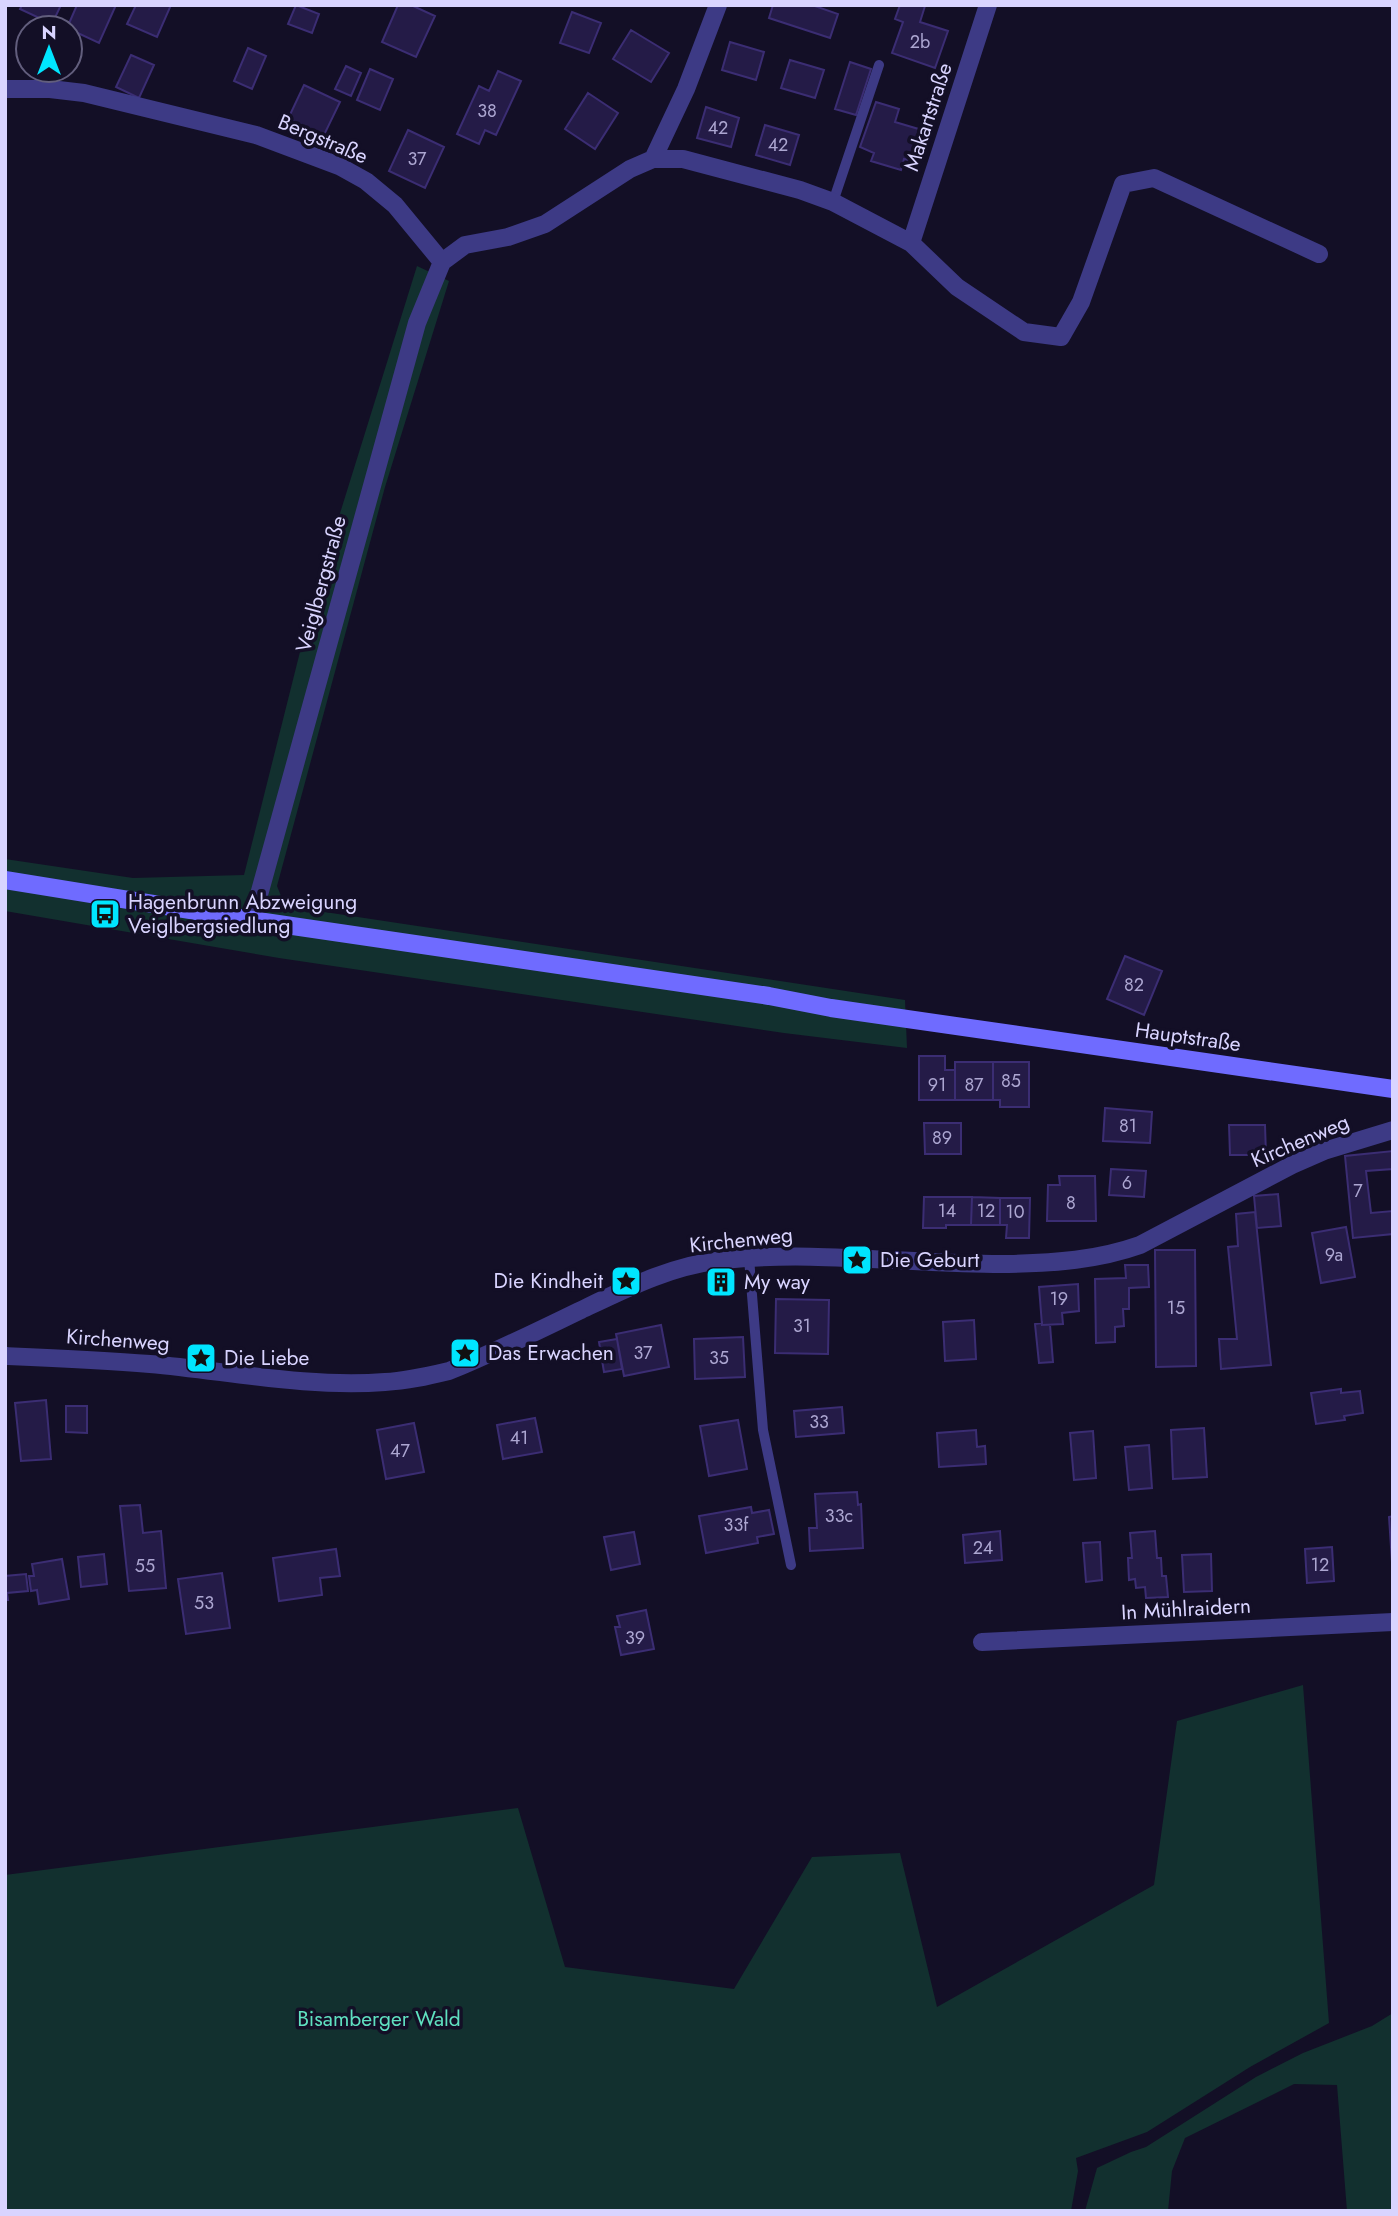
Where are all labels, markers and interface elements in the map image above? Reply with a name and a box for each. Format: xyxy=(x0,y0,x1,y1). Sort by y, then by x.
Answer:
north arrow xyxy=(14,14,84,84)
text: N xyxy=(41,19,57,46)
house number: 2b xyxy=(910,29,930,55)
street label: Makartstraße xyxy=(896,59,960,175)
house number: 38 xyxy=(477,98,497,124)
street label: Bergstraße xyxy=(273,107,373,171)
house number: 42 xyxy=(708,115,728,141)
house number: 42 xyxy=(768,132,788,158)
house number: 37 xyxy=(407,146,427,172)
street label: Veiglbergstraße xyxy=(288,512,354,656)
place label: Hagenbrunn Abzweigung Veiglbergsiedlung xyxy=(128,887,357,941)
bus stop icon: Hagenbrunn Abzweigung Veiglbergsiedlung xyxy=(88,897,122,931)
house number: 82 xyxy=(1124,972,1144,998)
street label: Hauptstraße xyxy=(1133,1015,1243,1059)
house number: 85 xyxy=(1001,1068,1021,1094)
house number: 91 xyxy=(928,1072,946,1098)
house number: 87 xyxy=(964,1072,984,1098)
street label: Kirchenweg xyxy=(1246,1107,1354,1175)
house number: 81 xyxy=(1119,1113,1137,1139)
house number: 89 xyxy=(932,1125,952,1151)
house number: 6 xyxy=(1122,1170,1132,1196)
house number: 7 xyxy=(1353,1178,1363,1204)
house number: 8 xyxy=(1066,1190,1076,1216)
house number: 14 xyxy=(938,1198,956,1224)
house number: 12 xyxy=(977,1198,995,1224)
house number: 10 xyxy=(1006,1199,1025,1225)
street label: Kirchenweg xyxy=(688,1220,794,1260)
house number: 9a xyxy=(1325,1242,1343,1268)
place icon: Die Geburt xyxy=(840,1243,874,1277)
place label: Die Geburt xyxy=(880,1245,979,1275)
place icon: Die Kindheit xyxy=(609,1264,643,1298)
building icon: My way xyxy=(704,1265,738,1299)
place label: Die Kindheit xyxy=(493,1266,603,1296)
place label: My way xyxy=(744,1267,811,1297)
house number: 19 xyxy=(1050,1286,1068,1312)
house number: 15 xyxy=(1167,1295,1185,1321)
house number: 31 xyxy=(793,1313,811,1339)
street label: Kirchenweg xyxy=(65,1321,171,1359)
place icon: Das Erwachen xyxy=(448,1336,482,1370)
place label: Das Erwachen xyxy=(488,1338,614,1368)
house number: 37 xyxy=(633,1340,653,1366)
place icon: Die Liebe xyxy=(184,1341,218,1375)
place label: Die Liebe xyxy=(224,1343,310,1373)
house number: 35 xyxy=(709,1345,729,1371)
house number: 33 xyxy=(809,1409,829,1435)
house number: 41 xyxy=(510,1425,528,1451)
house number: 47 xyxy=(390,1438,411,1464)
house number: 33c xyxy=(825,1503,853,1529)
house number: 33f xyxy=(724,1512,749,1538)
house number: 24 xyxy=(973,1535,993,1561)
house number: 12 xyxy=(1311,1552,1329,1578)
house number: 55 xyxy=(135,1553,155,1579)
house number: 53 xyxy=(194,1590,214,1616)
street label: In Mühlraidern xyxy=(1120,1591,1252,1627)
house number: 39 xyxy=(625,1625,645,1651)
park label: Bisamberger Wald xyxy=(297,2004,461,2034)

